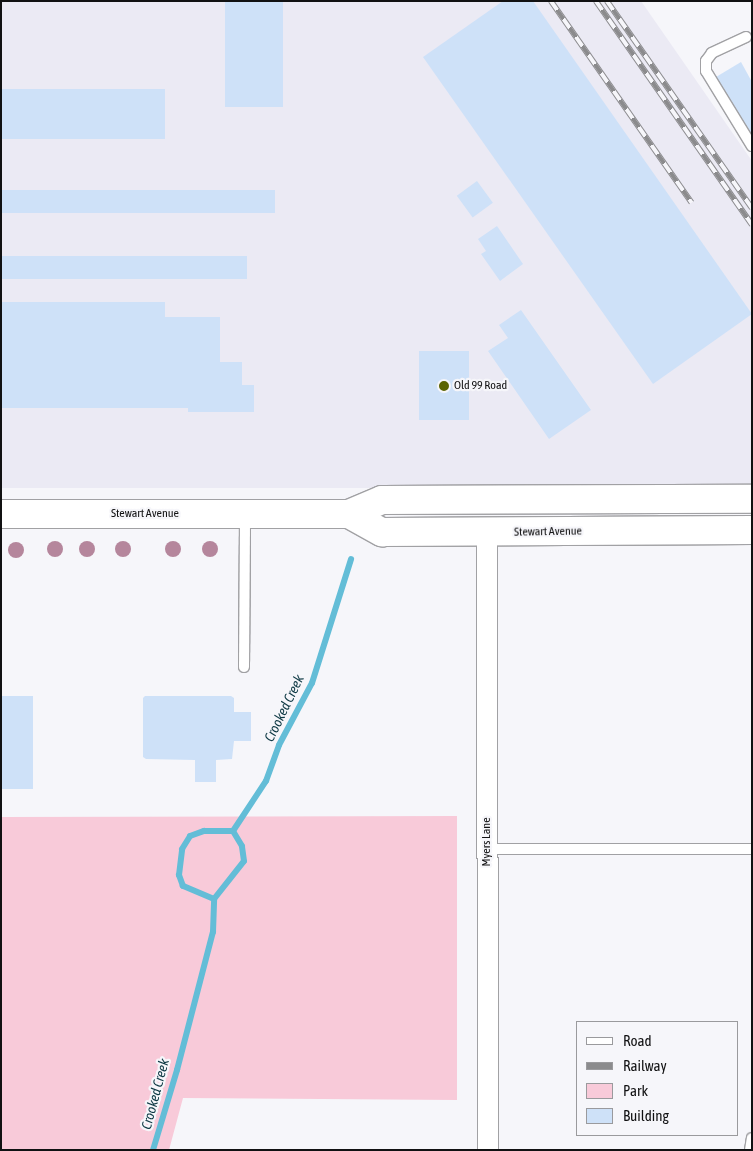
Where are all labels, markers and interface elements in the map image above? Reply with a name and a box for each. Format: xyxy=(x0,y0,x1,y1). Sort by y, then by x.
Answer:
place label: Old 99 Road xyxy=(454,379,507,393)
marker: Old 99 Road xyxy=(438,380,450,392)
street label: Stewart Avenue xyxy=(111,507,179,521)
street label: Stewart Avenue xyxy=(514,524,582,540)
water label: Crooked Creek xyxy=(261,672,307,744)
street label: Myers Lane xyxy=(480,817,494,867)
legend xyxy=(576,1021,738,1136)
text: Road xyxy=(623,1032,652,1049)
water label: Crooked Creek xyxy=(138,1057,172,1131)
text: Railway xyxy=(623,1057,667,1074)
text: Park xyxy=(623,1082,648,1099)
text: Building xyxy=(623,1107,669,1124)

